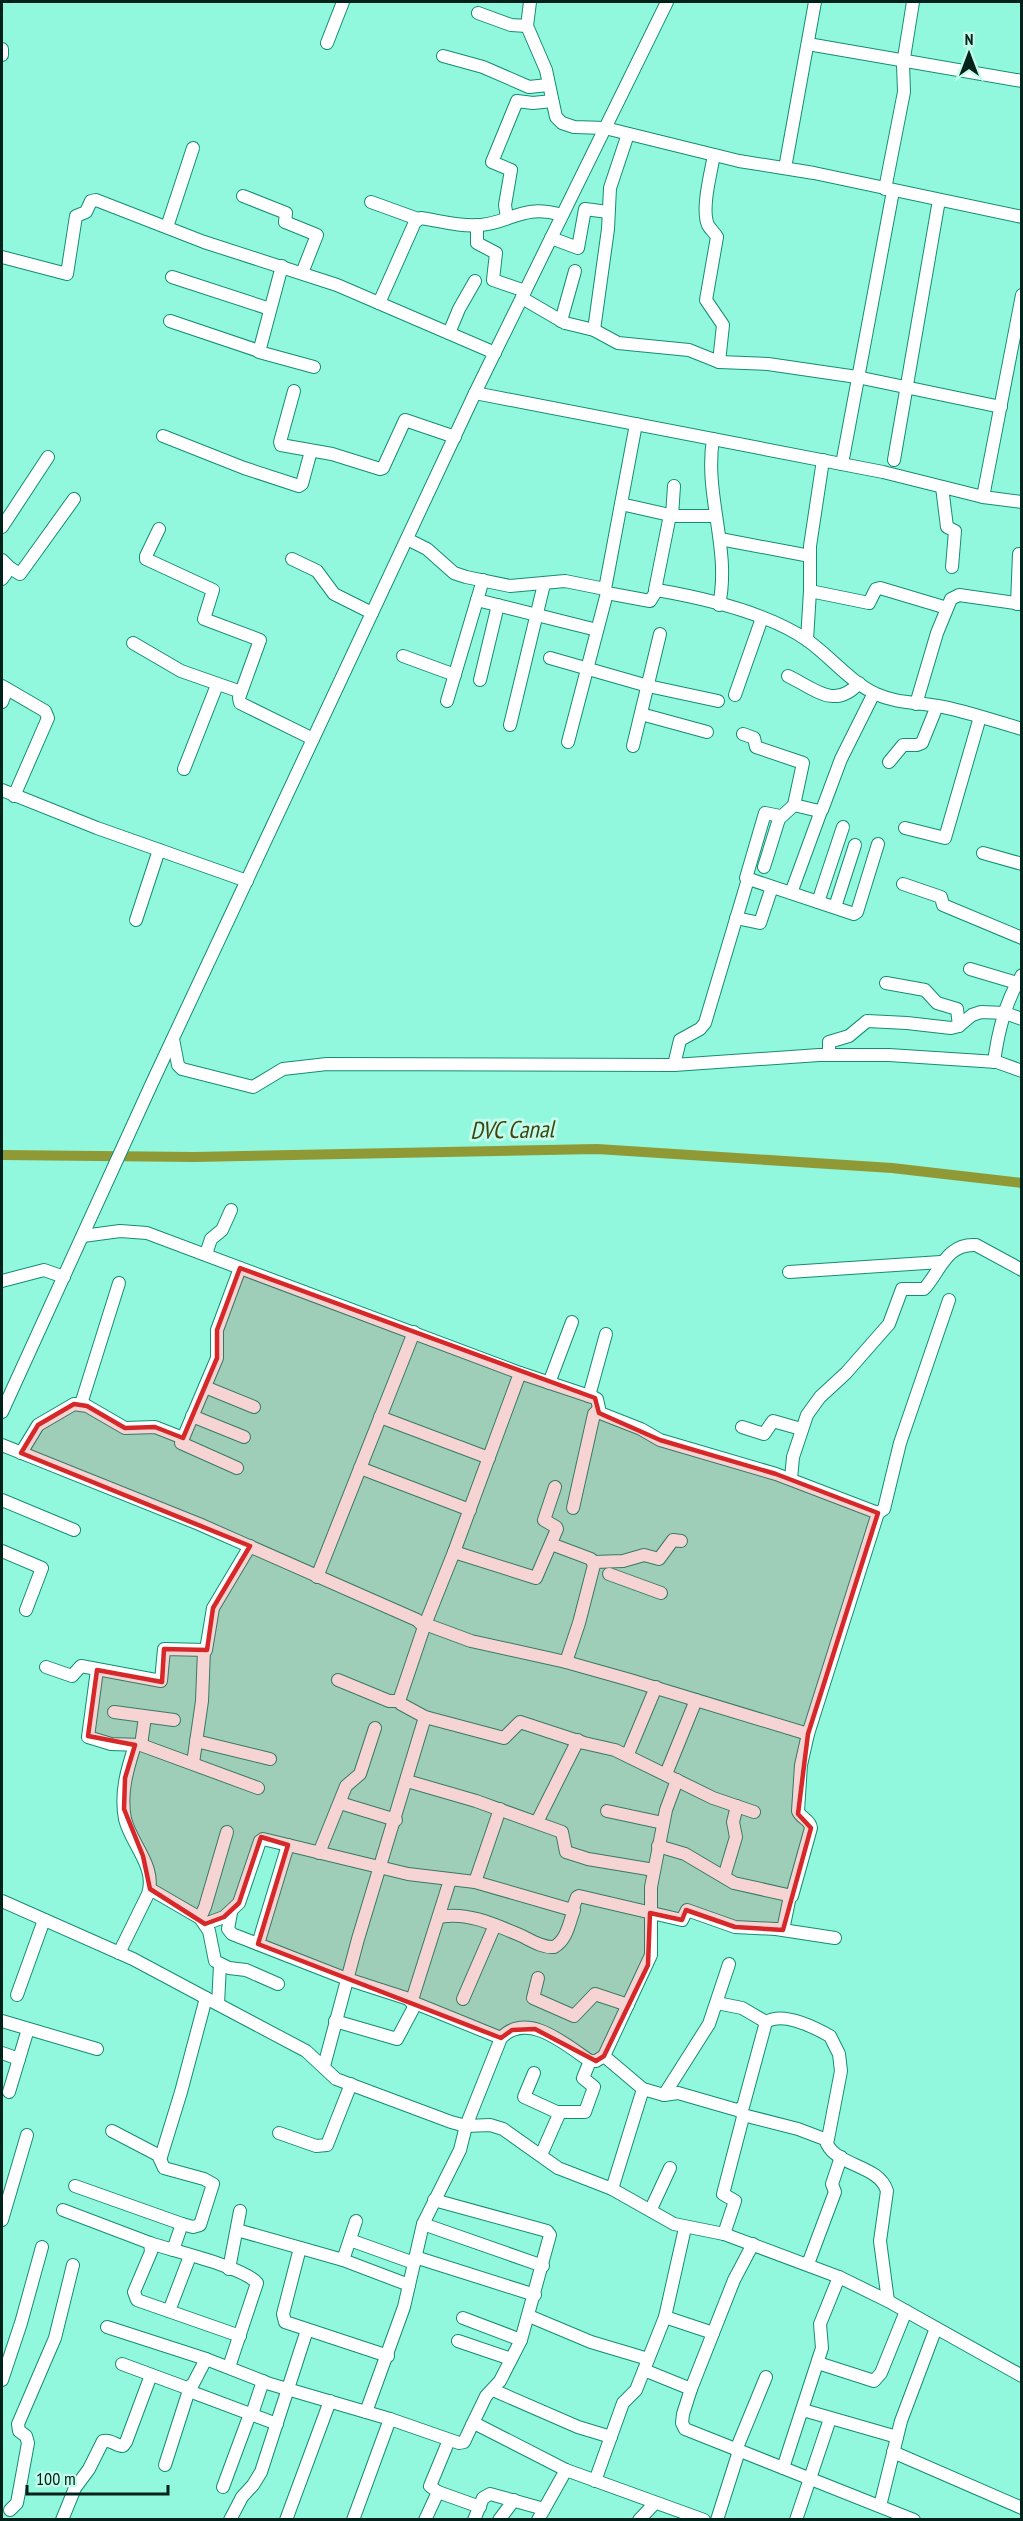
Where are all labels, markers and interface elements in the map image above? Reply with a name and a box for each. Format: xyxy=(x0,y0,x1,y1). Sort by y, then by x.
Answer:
north arrow xyxy=(939,24,999,84)
text: N xyxy=(965,29,973,49)
water label: DVC Canal xyxy=(470,1113,557,1146)
scale bar xyxy=(27,2458,168,2496)
text: 100 m xyxy=(36,2467,76,2490)

